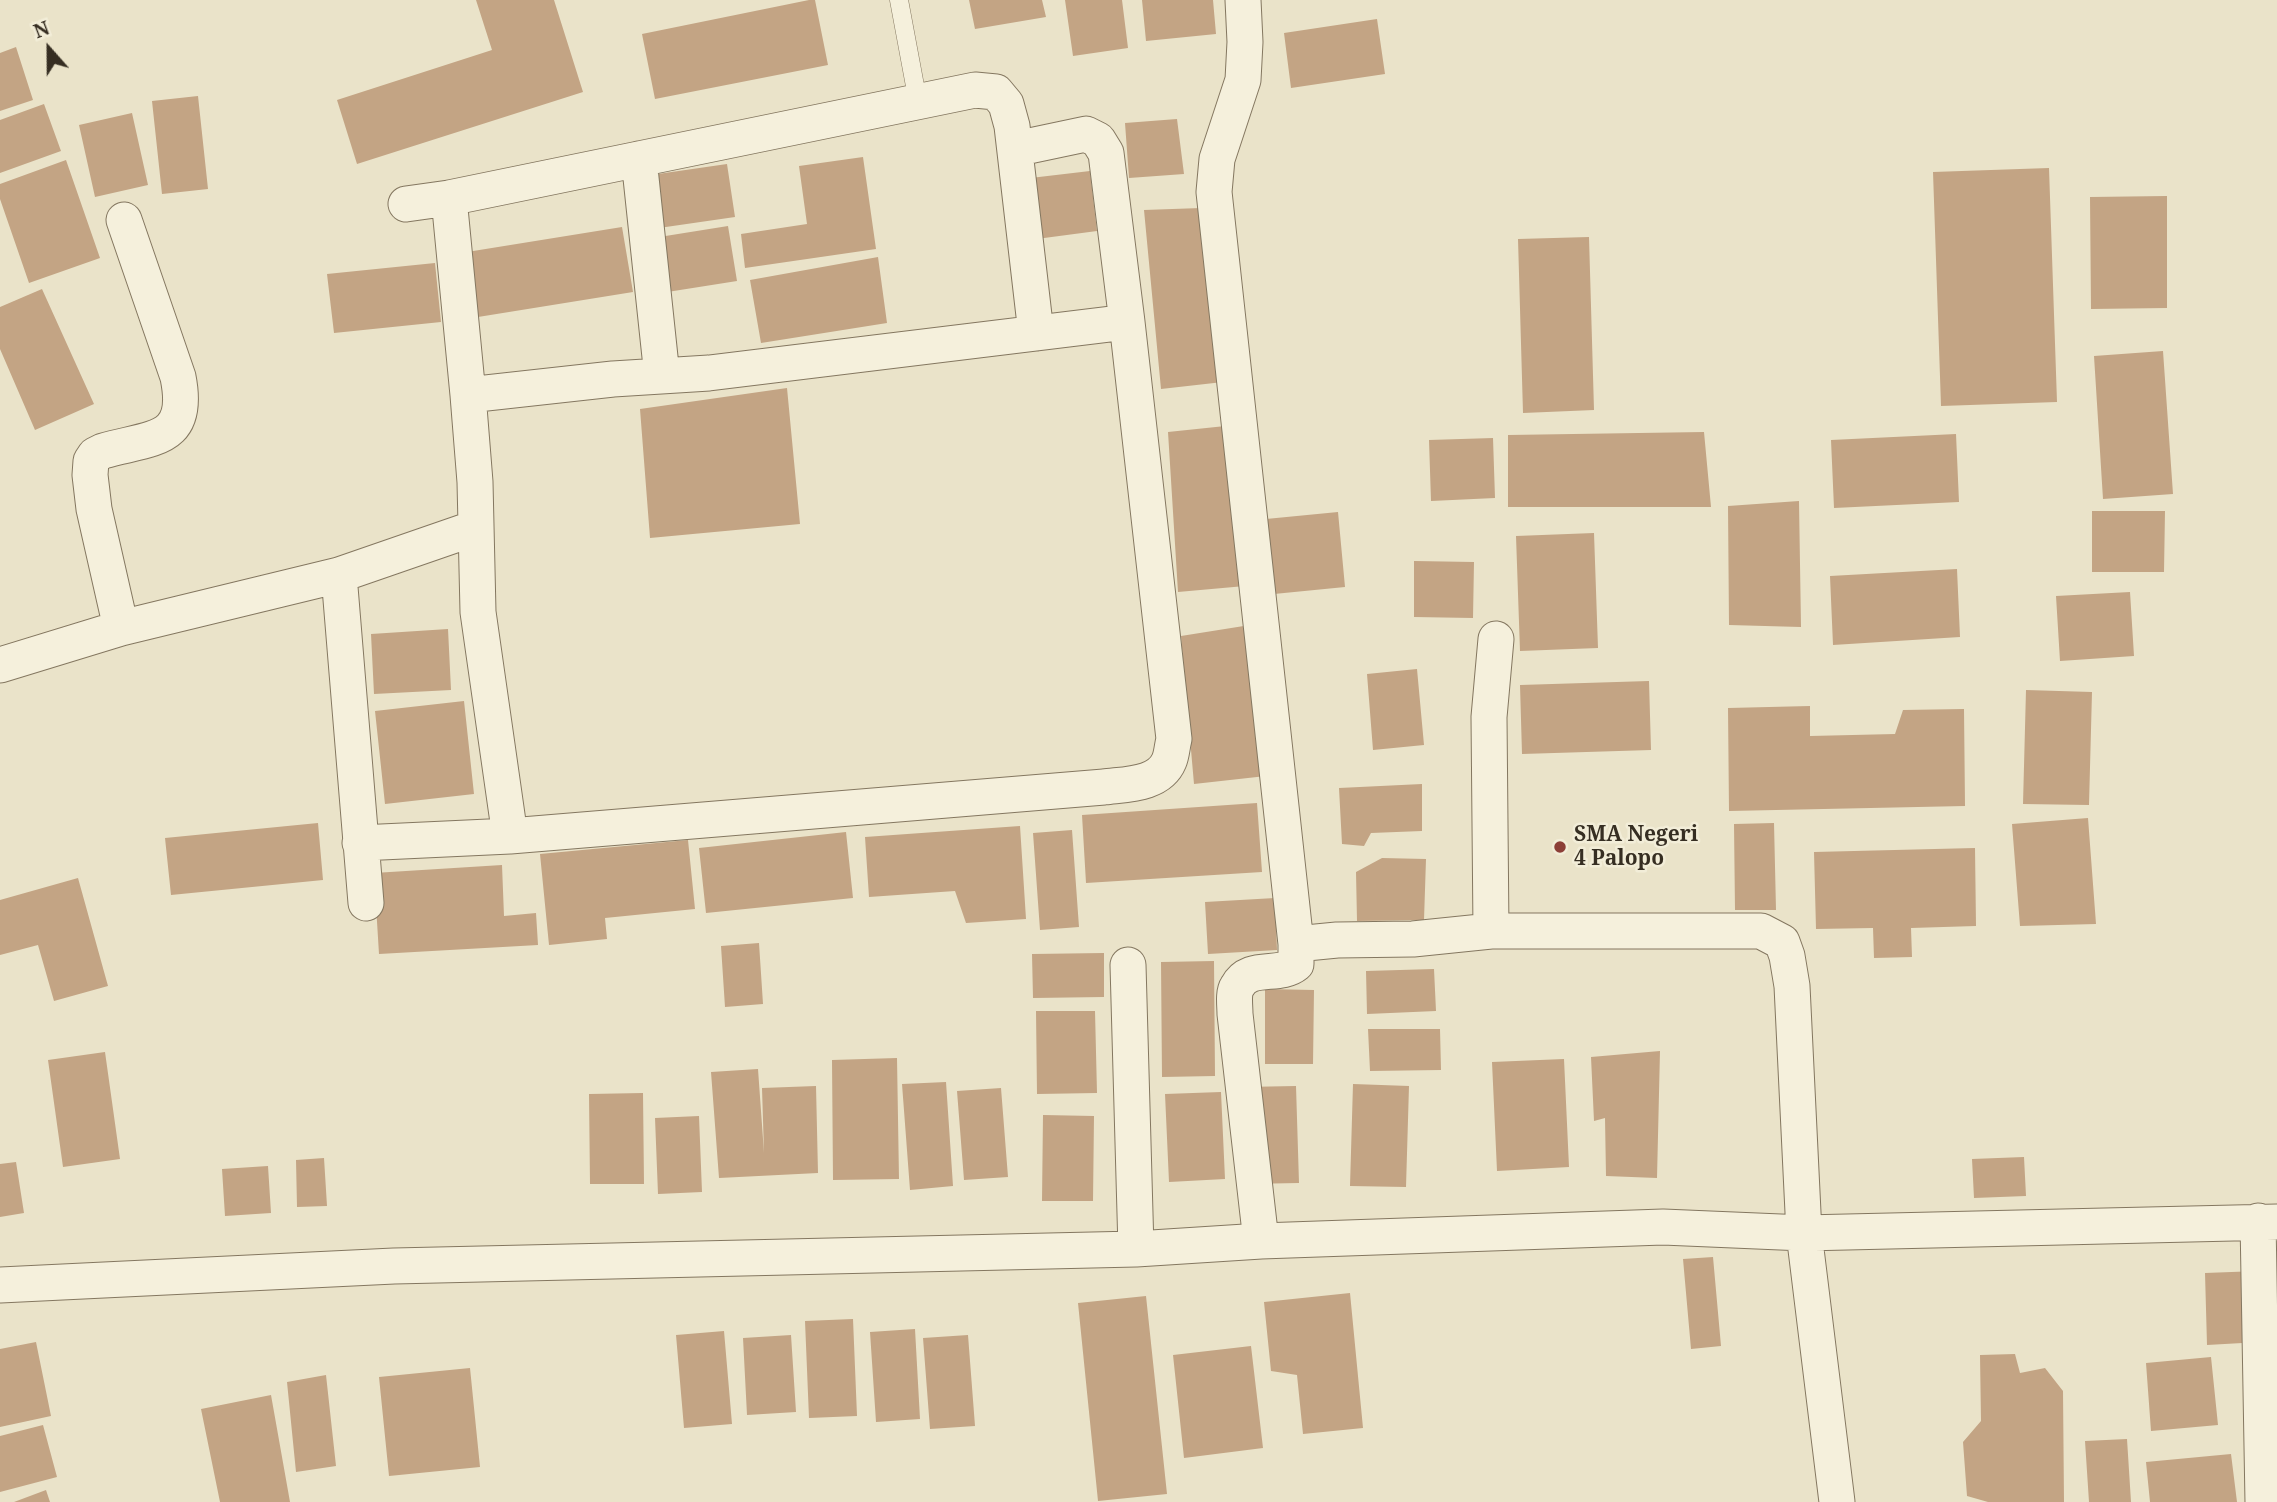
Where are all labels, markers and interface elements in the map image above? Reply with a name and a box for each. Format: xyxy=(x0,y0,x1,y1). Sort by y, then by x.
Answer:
north arrow xyxy=(14,14,84,84)
text: N xyxy=(30,15,53,44)
place label: SMA Negeri 4 Palopo xyxy=(1574,822,1698,872)
marker: SMA Negeri 4 Palopo xyxy=(1552,839,1568,855)

